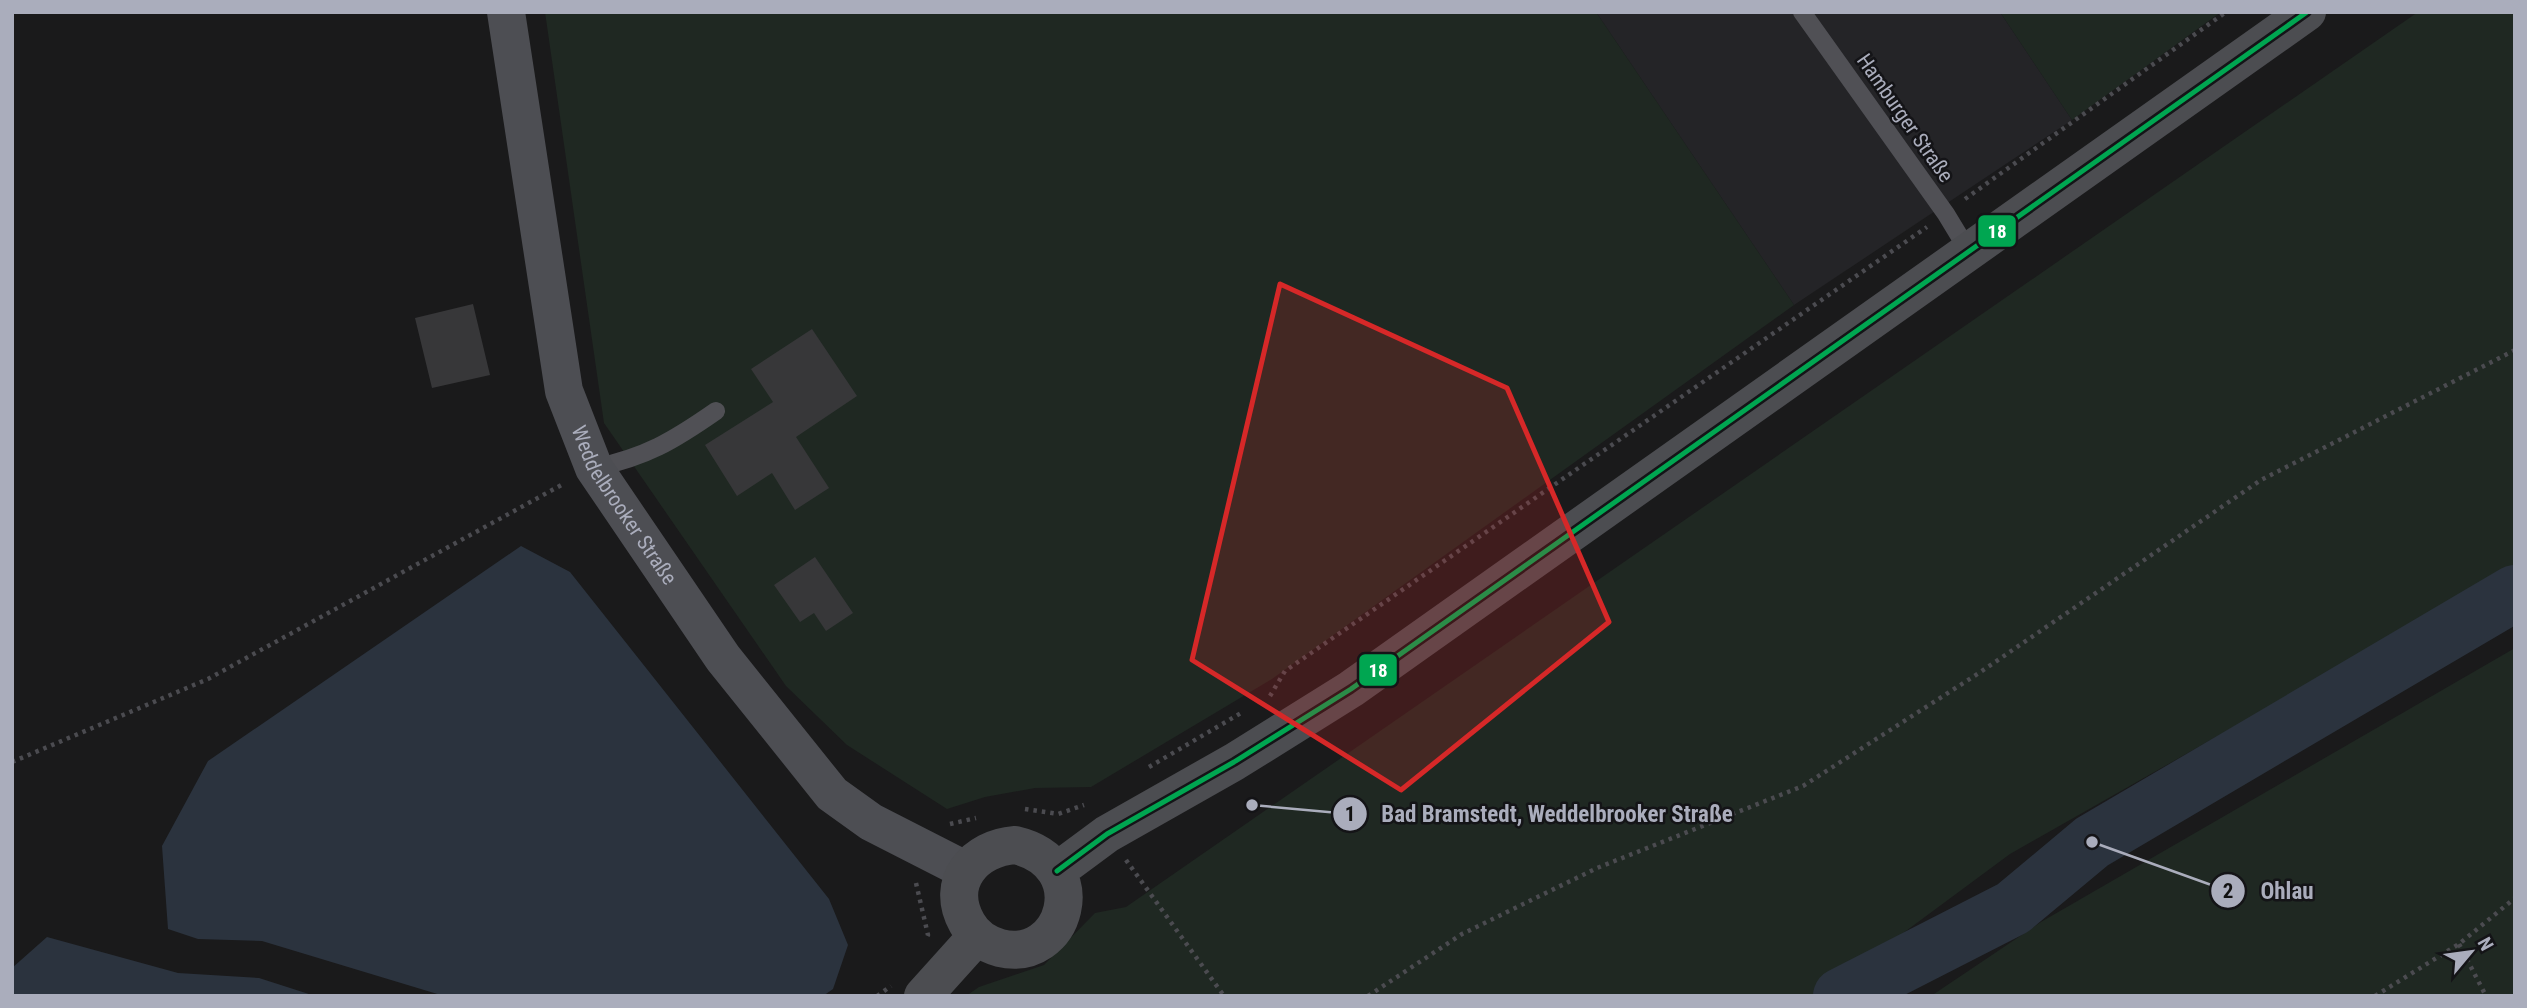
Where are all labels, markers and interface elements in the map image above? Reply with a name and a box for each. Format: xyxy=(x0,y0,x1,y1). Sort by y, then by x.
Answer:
street label: Hamburger Straße xyxy=(1852,49,1958,187)
line badge: 18 xyxy=(1977,214,2017,248)
text: 18 xyxy=(1987,220,2007,243)
street label: Weddelbrooker Straße xyxy=(567,422,682,589)
line badge: 18 xyxy=(1358,653,1398,687)
text: 18 xyxy=(1368,659,1388,682)
callout: Bad Bramstedt, Weddelbrooker Straße xyxy=(1333,792,1747,836)
text: Bad Bramstedt, Weddelbrooker Straße xyxy=(1381,801,1733,828)
text: 1 xyxy=(1345,802,1355,826)
callout: Ohlau xyxy=(2211,869,2327,913)
text: Ohlau xyxy=(2260,878,2314,905)
text: 2 xyxy=(2223,879,2233,903)
north arrow xyxy=(2436,917,2506,987)
text: N xyxy=(2473,933,2498,955)

